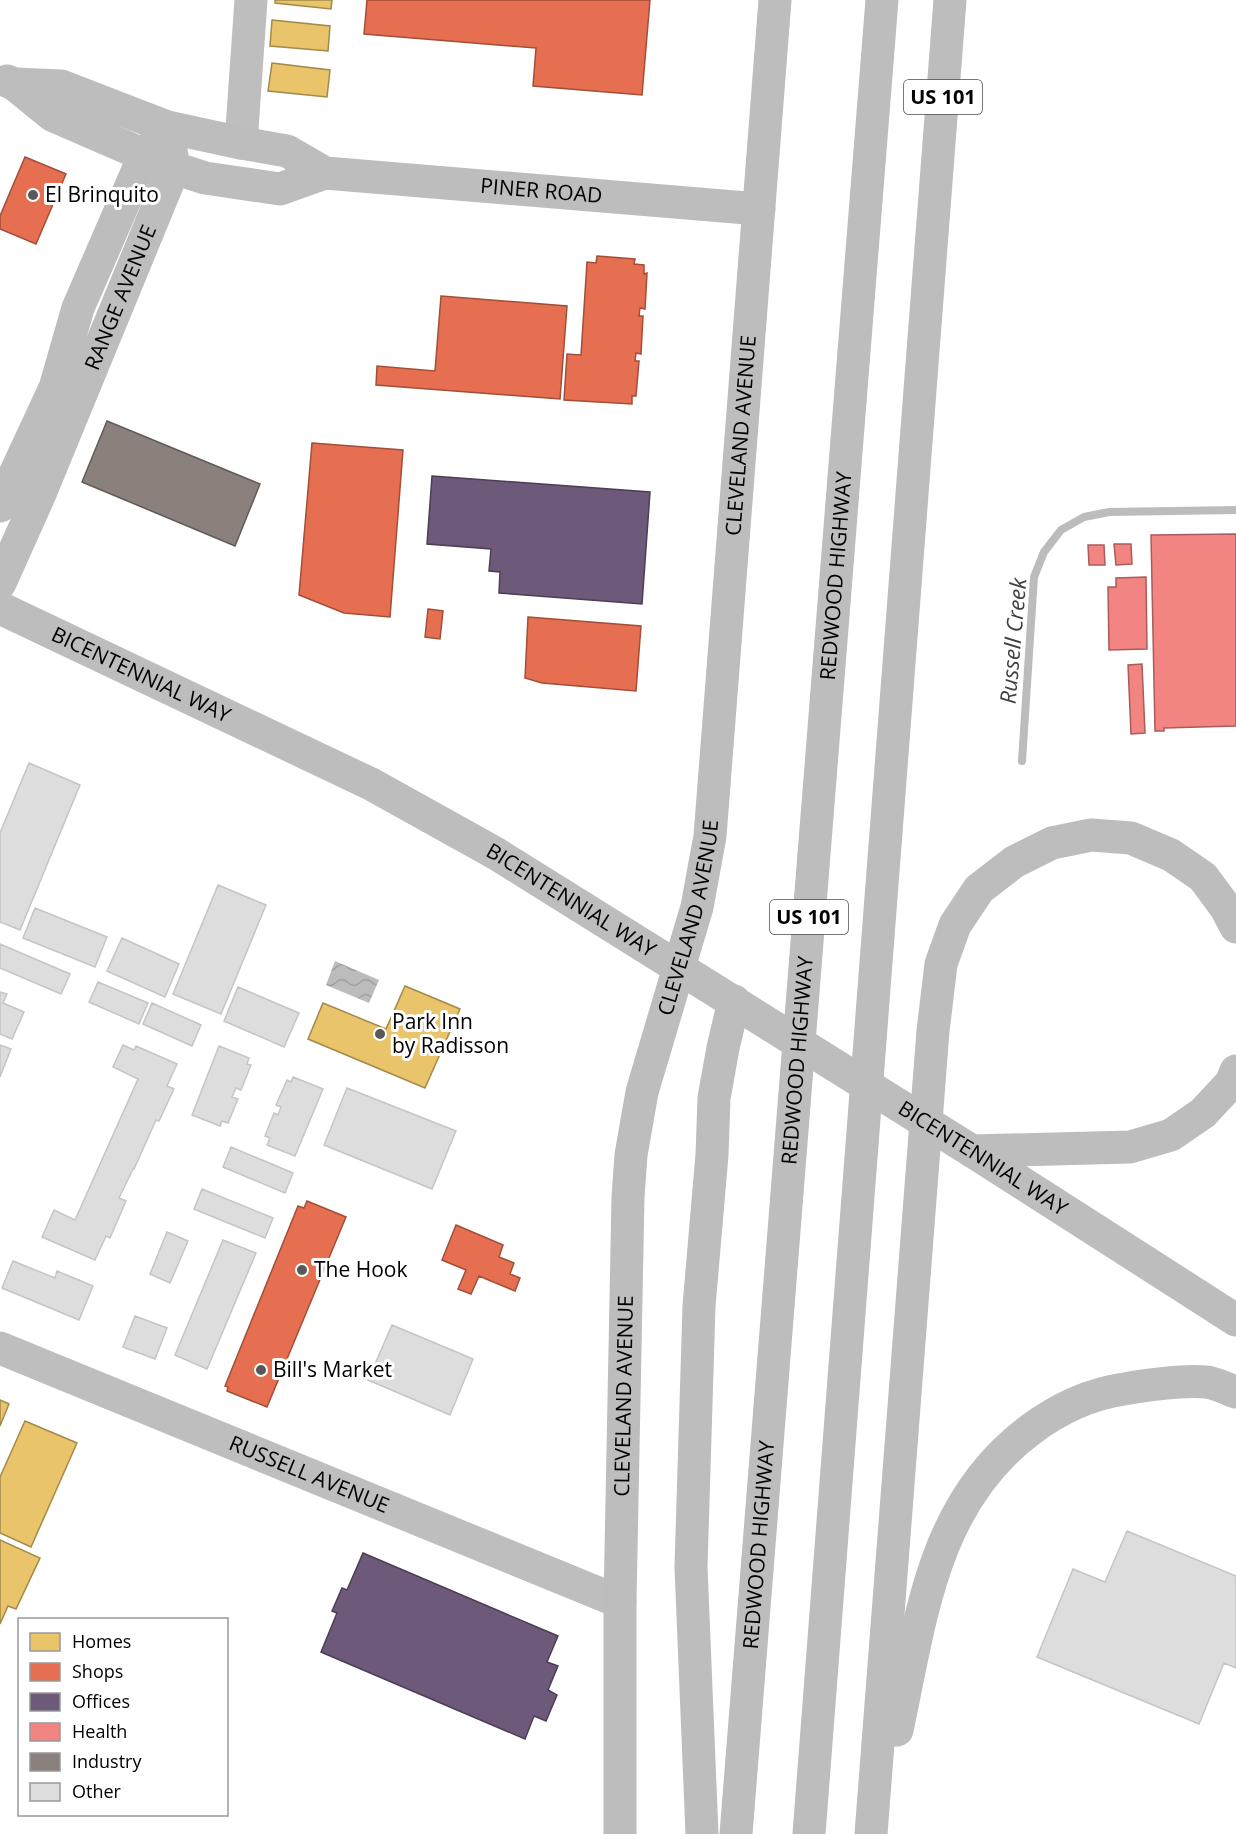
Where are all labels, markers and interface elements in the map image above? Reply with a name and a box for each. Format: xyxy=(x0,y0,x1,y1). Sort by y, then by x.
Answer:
road number: US 101 xyxy=(904,80,982,114)
street label: PINER ROAD xyxy=(479,171,603,209)
place label: El Brinquito xyxy=(45,180,159,208)
marker: El Brinquito xyxy=(26,188,40,202)
street label: RANGE AVENUE xyxy=(77,220,162,374)
street label: CLEVELAND AVENUE xyxy=(718,334,762,537)
street label: REDWOOD HIGHWAY xyxy=(813,470,857,681)
water label: Russell Creek xyxy=(992,575,1033,705)
street label: BICENTENNIAL WAY xyxy=(47,620,236,729)
street label: CLEVELAND AVENUE xyxy=(651,819,724,1019)
street label: BICENTENNIAL WAY xyxy=(482,836,662,963)
road number: US 101 xyxy=(770,900,848,934)
street label: REDWOOD HIGHWAY xyxy=(774,955,819,1166)
place label: Park Inn by Radisson xyxy=(392,1007,509,1059)
marker: Park Inn by Radisson xyxy=(373,1027,387,1041)
street label: BICENTENNIAL WAY xyxy=(893,1094,1073,1222)
place label: The Hook xyxy=(314,1255,407,1283)
marker: The Hook xyxy=(295,1263,309,1277)
street label: CLEVELAND AVENUE xyxy=(607,1295,639,1497)
place label: Bill's Market xyxy=(273,1355,392,1383)
marker: Bill's Market xyxy=(254,1363,268,1377)
street label: RUSSELL AVENUE xyxy=(225,1428,394,1519)
street label: REDWOOD HIGHWAY xyxy=(736,1439,780,1650)
legend xyxy=(18,1618,228,1816)
text: Homes xyxy=(72,1629,131,1653)
text: Shops xyxy=(72,1659,123,1683)
text: Offices xyxy=(72,1689,130,1713)
text: Health xyxy=(72,1719,127,1743)
text: Industry xyxy=(72,1749,142,1773)
text: Other xyxy=(72,1779,122,1803)

